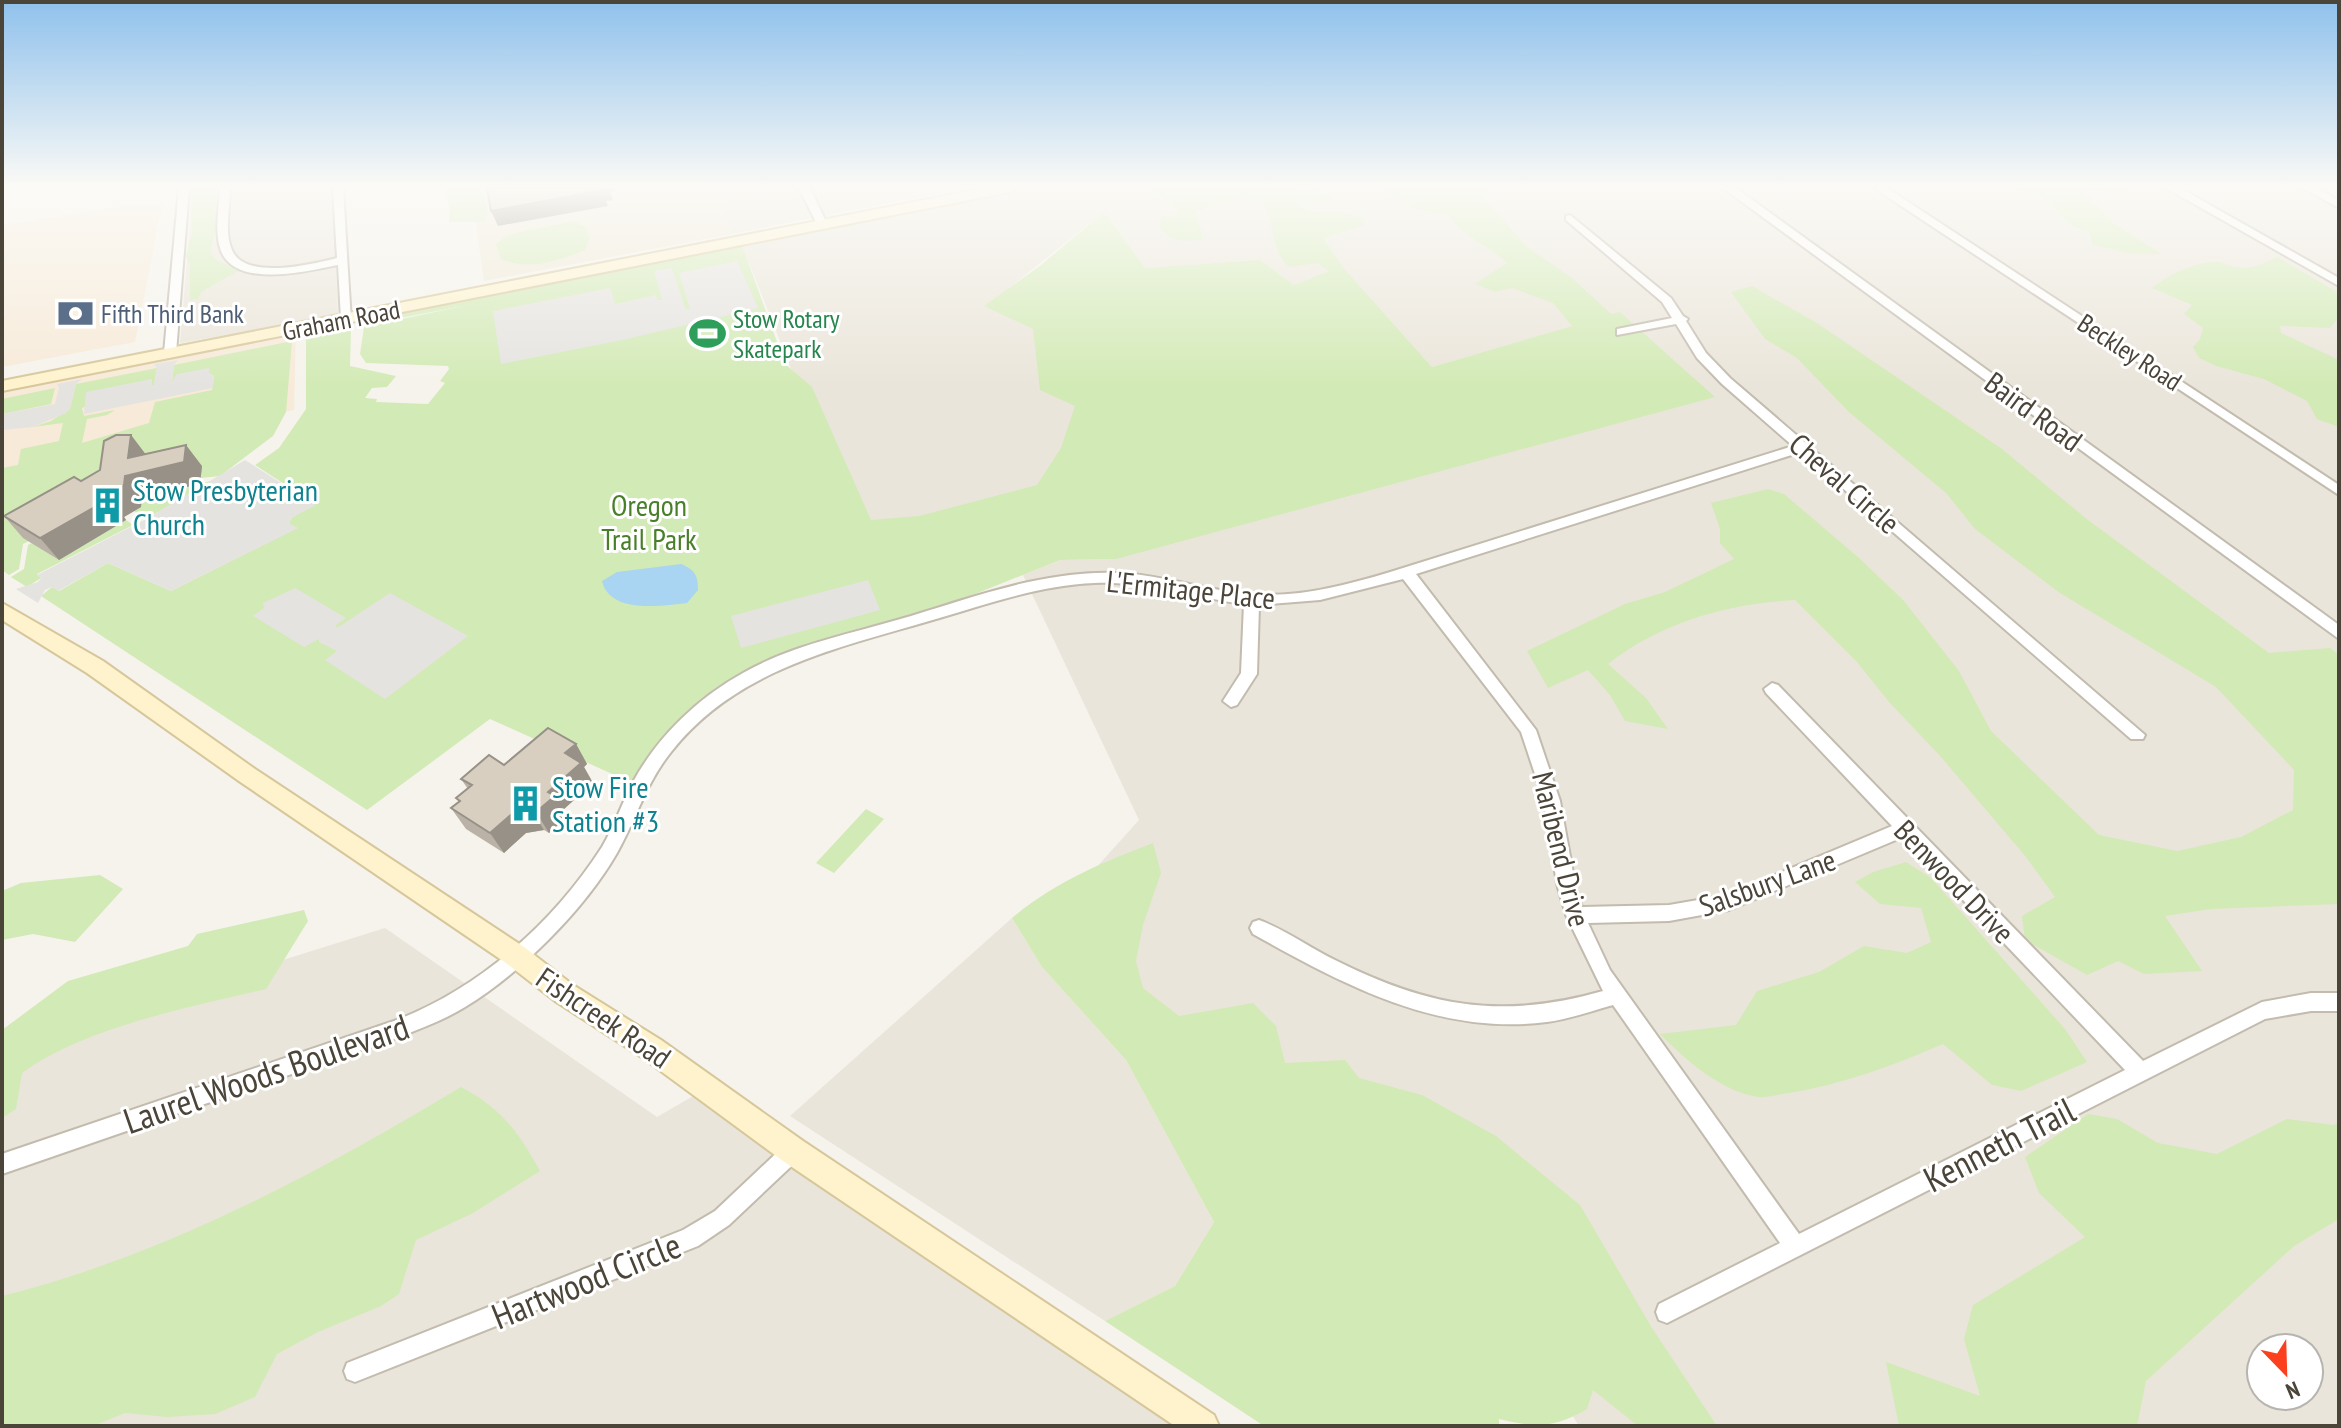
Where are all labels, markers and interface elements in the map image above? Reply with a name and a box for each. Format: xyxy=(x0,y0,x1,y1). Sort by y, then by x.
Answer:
street label: Graham Road xyxy=(279,292,403,348)
bank icon: Fifth Third Bank xyxy=(56,294,94,332)
place label: Fifth Third Bank xyxy=(101,297,244,330)
place label: Stow Rotary Skatepark xyxy=(733,302,840,365)
street label: Beckley Road xyxy=(2072,306,2188,398)
sports icon: Stow Rotary Skatepark xyxy=(688,314,726,352)
street label: Baird Road xyxy=(1977,362,2091,460)
street label: Cheval Circle xyxy=(1782,424,1908,542)
place label: Stow Presbyterian Church xyxy=(133,470,318,543)
park label: Oregon Trail Park xyxy=(601,485,697,558)
building icon: Stow Presbyterian Church xyxy=(88,487,126,525)
street label: L'Ermitage Place xyxy=(1105,561,1277,617)
place label: Stow Fire Station #3 xyxy=(552,767,659,840)
street label: Maribend Drive xyxy=(1524,767,1600,931)
building icon: Stow Fire Station #3 xyxy=(507,784,545,822)
street label: Benwood Drive xyxy=(1886,811,2024,951)
street label: Salsbury Lane xyxy=(1693,839,1841,925)
street label: Fishcreek Road xyxy=(529,958,679,1076)
street label: Laurel Woods Boulevard xyxy=(117,1002,415,1144)
street label: Kenneth Trail xyxy=(1915,1086,2083,1202)
street label: Hartwood Circle xyxy=(485,1221,687,1339)
north arrow xyxy=(2245,1332,2325,1412)
text: N xyxy=(2282,1375,2304,1406)

